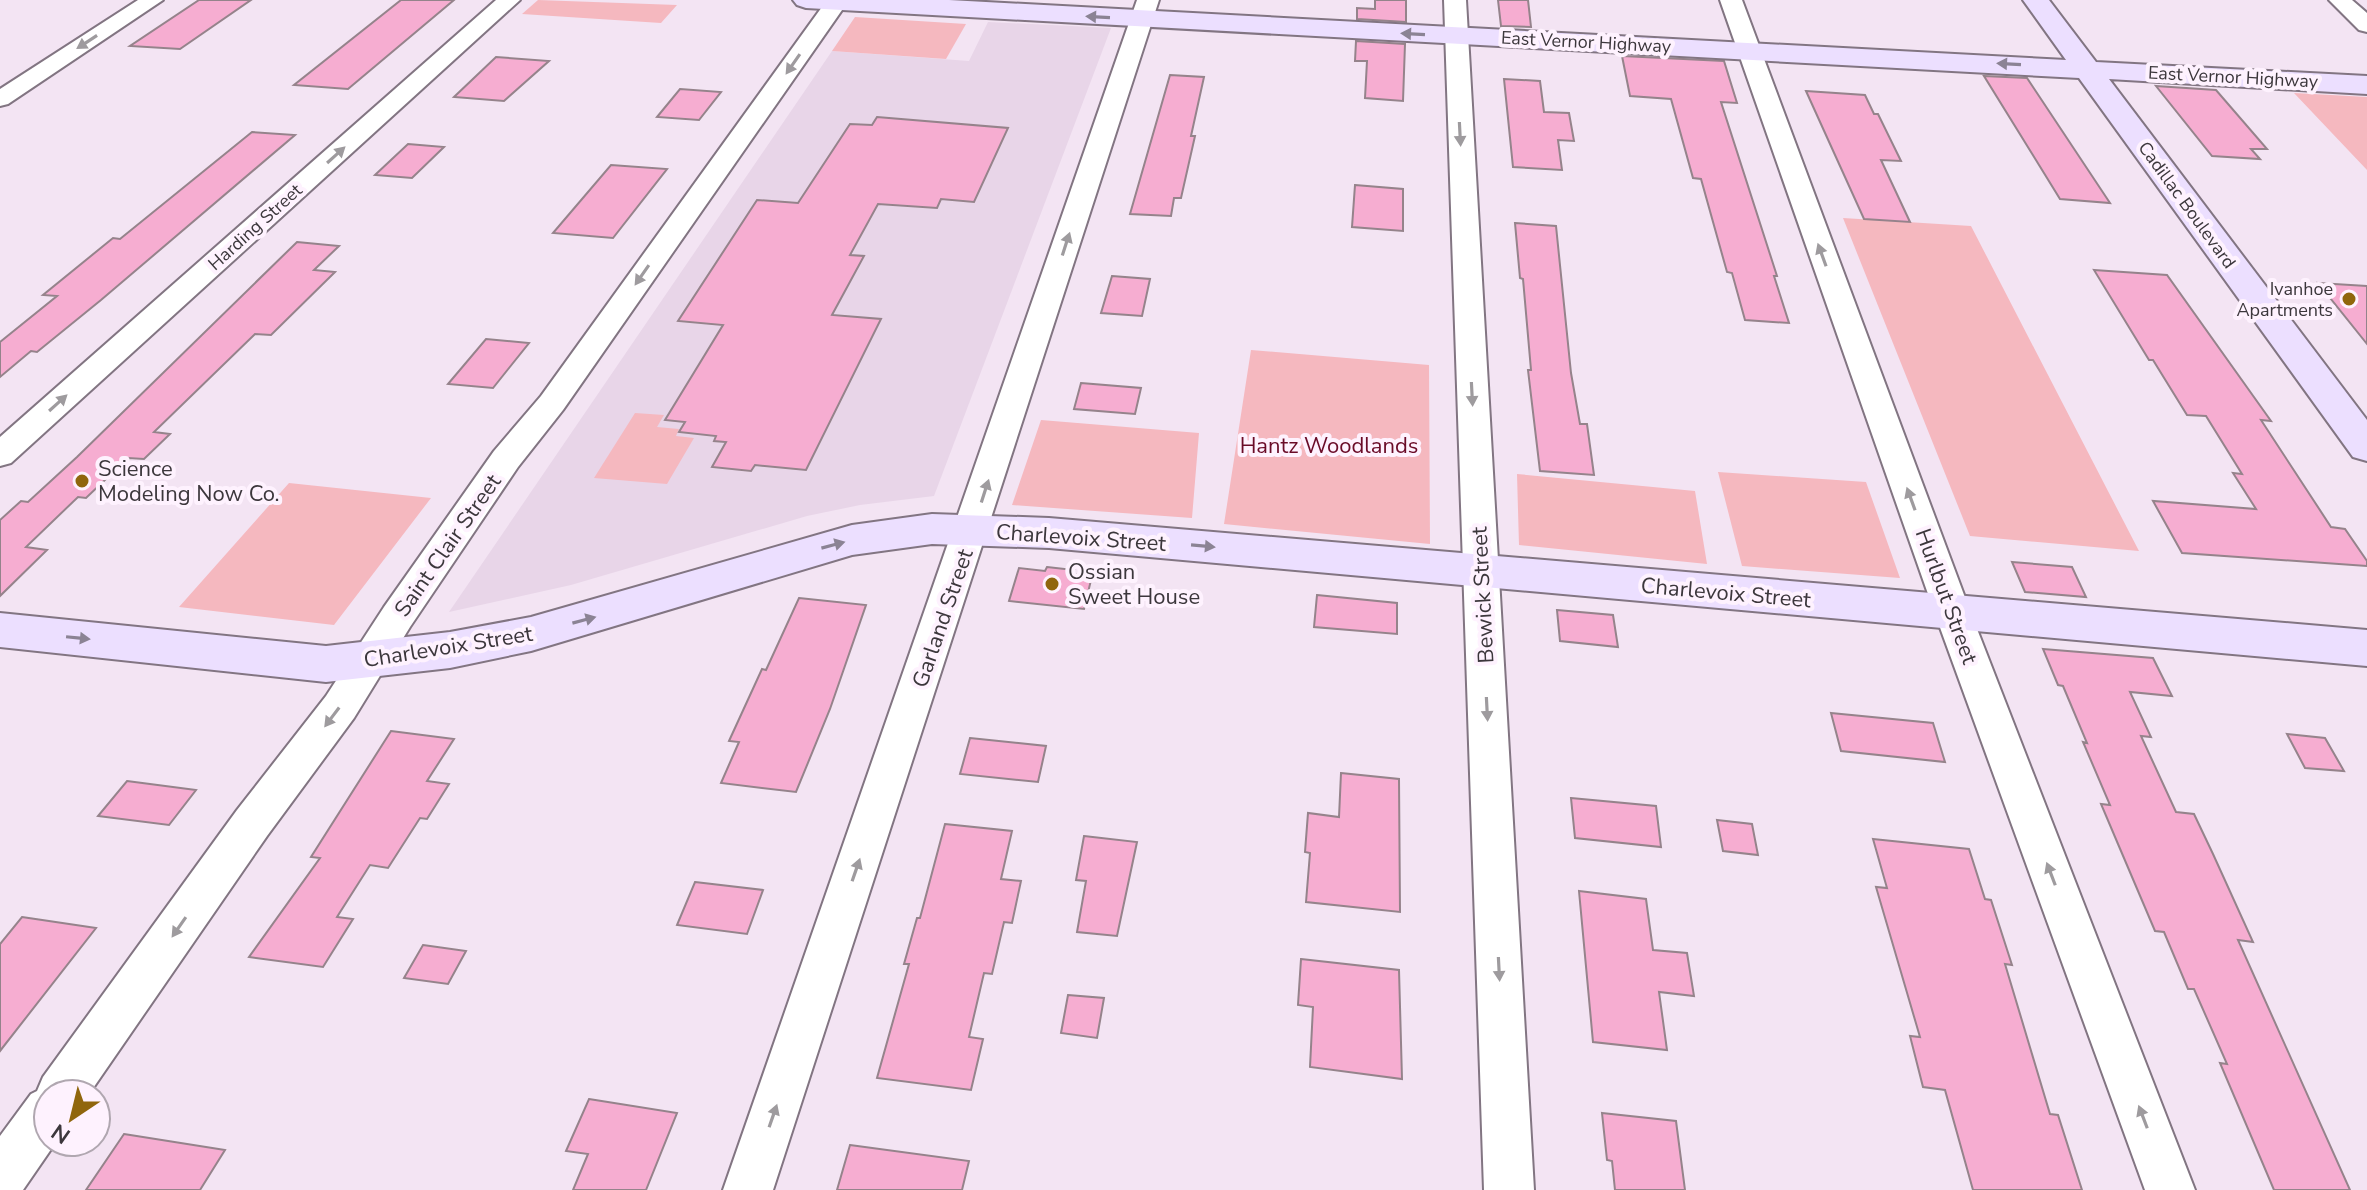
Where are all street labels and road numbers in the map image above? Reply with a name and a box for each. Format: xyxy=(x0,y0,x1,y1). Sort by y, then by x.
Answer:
street label: East Vernor Highway xyxy=(1500,26,1672,58)
street label: East Vernor Highway xyxy=(2147,61,2319,93)
street label: Cadillac Boulevard xyxy=(2133,137,2241,273)
street label: Harding Street xyxy=(203,178,308,276)
street label: Saint Clair Street xyxy=(387,468,508,623)
street label: Charlevoix Street xyxy=(995,517,1167,559)
street label: Hurlbut Street xyxy=(1908,524,1985,668)
street label: Bewick Street xyxy=(1464,526,1502,664)
street label: Garland Street xyxy=(905,545,981,692)
street label: Charlevoix Street xyxy=(1640,571,1812,615)
street label: Charlevoix Street xyxy=(362,619,535,675)

